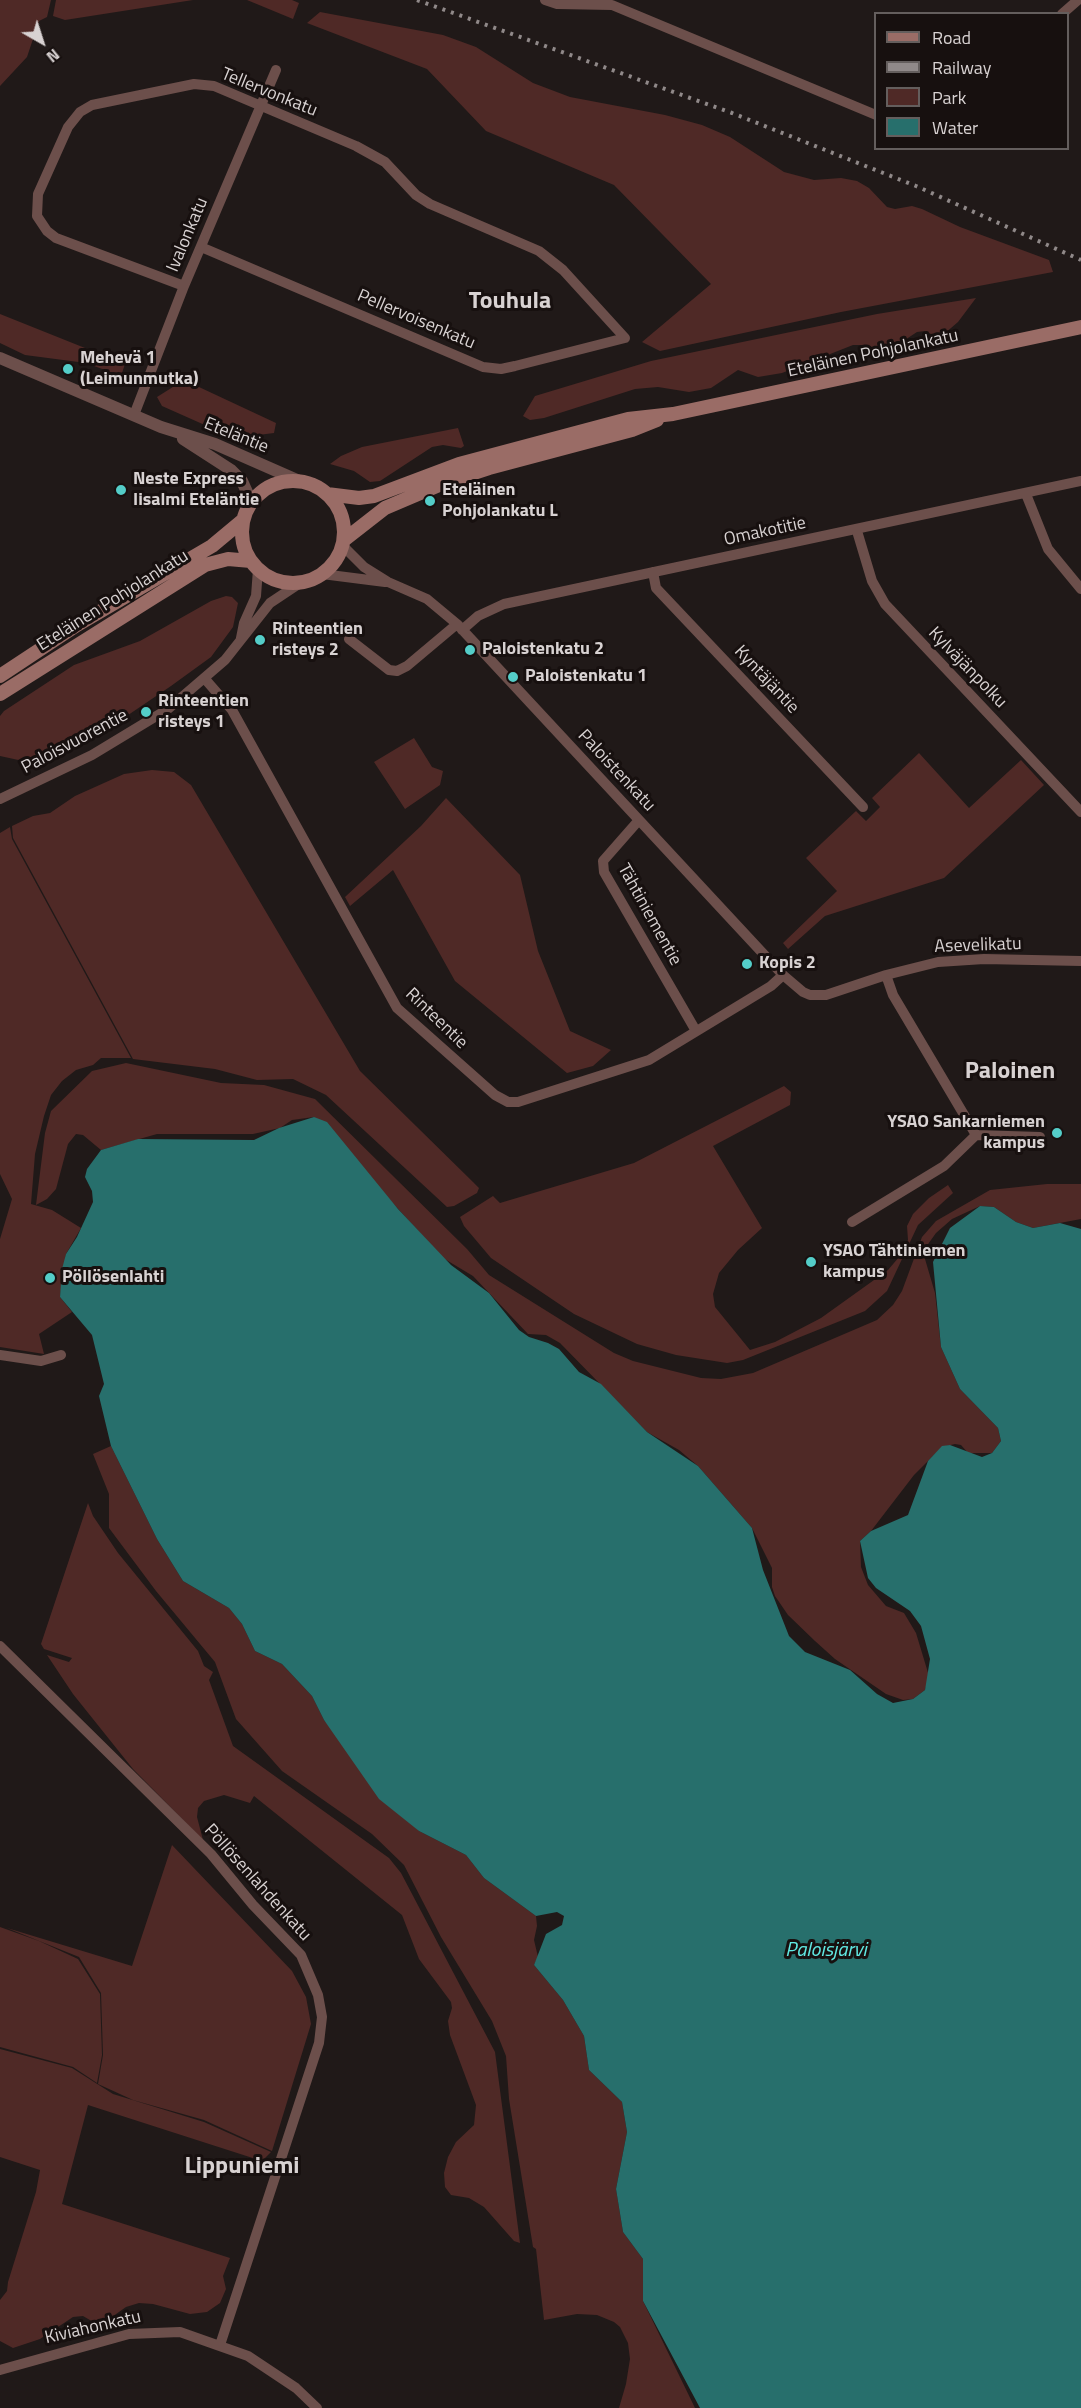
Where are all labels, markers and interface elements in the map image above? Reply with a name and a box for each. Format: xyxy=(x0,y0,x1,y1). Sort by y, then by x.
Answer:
north arrow xyxy=(12,12,72,72)
legend xyxy=(874,12,1069,150)
text: Road xyxy=(932,24,971,51)
text: N xyxy=(41,43,65,69)
text: Railway xyxy=(932,54,991,81)
street label: Tellervonkatu xyxy=(218,64,320,122)
text: Park xyxy=(932,84,966,111)
text: Water xyxy=(932,114,978,141)
street label: Ivalonkatu xyxy=(163,195,213,275)
street label: Pellervoisenkatu xyxy=(354,285,478,355)
district label: Touhula xyxy=(469,288,551,316)
street label: Eteläinen Pohjolankatu xyxy=(786,325,960,383)
place label: Mehevä 1 (Leimunmutka) xyxy=(80,348,198,391)
marker: Mehevä 1 (Leimunmutka) xyxy=(61,362,75,376)
street label: Eteläntie xyxy=(201,413,271,459)
place label: Neste Express Iisalmi Eteläntie xyxy=(133,469,259,512)
place label: Eteläinen Pohjolankatu L xyxy=(442,480,558,522)
marker: Neste Express Iisalmi Eteläntie xyxy=(114,483,128,497)
marker: Eteläinen Pohjolankatu L xyxy=(423,494,437,508)
street label: Omakotitie xyxy=(722,513,808,551)
street label: Eteläinen Pohjolankatu xyxy=(33,546,193,656)
place label: Rinteentien risteys 2 xyxy=(272,619,363,662)
street label: Kylväjänpolku xyxy=(923,623,1011,713)
marker: Rinteentien risteys 2 xyxy=(253,633,267,647)
place label: Paloistenkatu 2 xyxy=(482,639,604,661)
street label: Kyntäjäntie xyxy=(729,641,803,719)
marker: Paloistenkatu 2 xyxy=(463,643,477,657)
place label: Paloistenkatu 1 xyxy=(525,666,647,688)
marker: Paloistenkatu 1 xyxy=(506,670,520,684)
place label: Rinteentien risteys 1 xyxy=(158,691,249,734)
street label: Paloisvuorentie xyxy=(18,705,132,779)
marker: Rinteentien risteys 1 xyxy=(139,705,153,719)
street label: Paloistenkatu xyxy=(573,726,659,816)
street label: Tähtiniementie xyxy=(612,860,686,970)
street label: Asevelikatu xyxy=(934,934,1022,958)
place label: Kopis 2 xyxy=(759,953,816,975)
marker: Kopis 2 xyxy=(740,957,754,971)
street label: Rinteentie xyxy=(400,984,472,1054)
district label: Paloinen xyxy=(965,1058,1055,1086)
place label: YSAO Sankarniemen kampus xyxy=(887,1112,1045,1154)
marker: YSAO Sankarniemen kampus xyxy=(1050,1126,1064,1140)
place label: YSAO Tähtiniemen kampus xyxy=(823,1241,966,1284)
marker: YSAO Tähtiniemen kampus xyxy=(804,1255,818,1269)
place label: Pöllösenlahti xyxy=(62,1267,164,1289)
marker: Pöllösenlahti xyxy=(43,1271,57,1285)
street label: Pöllösenlahdenkatu xyxy=(199,1820,315,1946)
water label: Paloisjärvi xyxy=(785,1939,867,1963)
district label: Lippuniemi xyxy=(185,2153,299,2181)
street label: Kiviahonkatu xyxy=(43,2306,143,2350)

